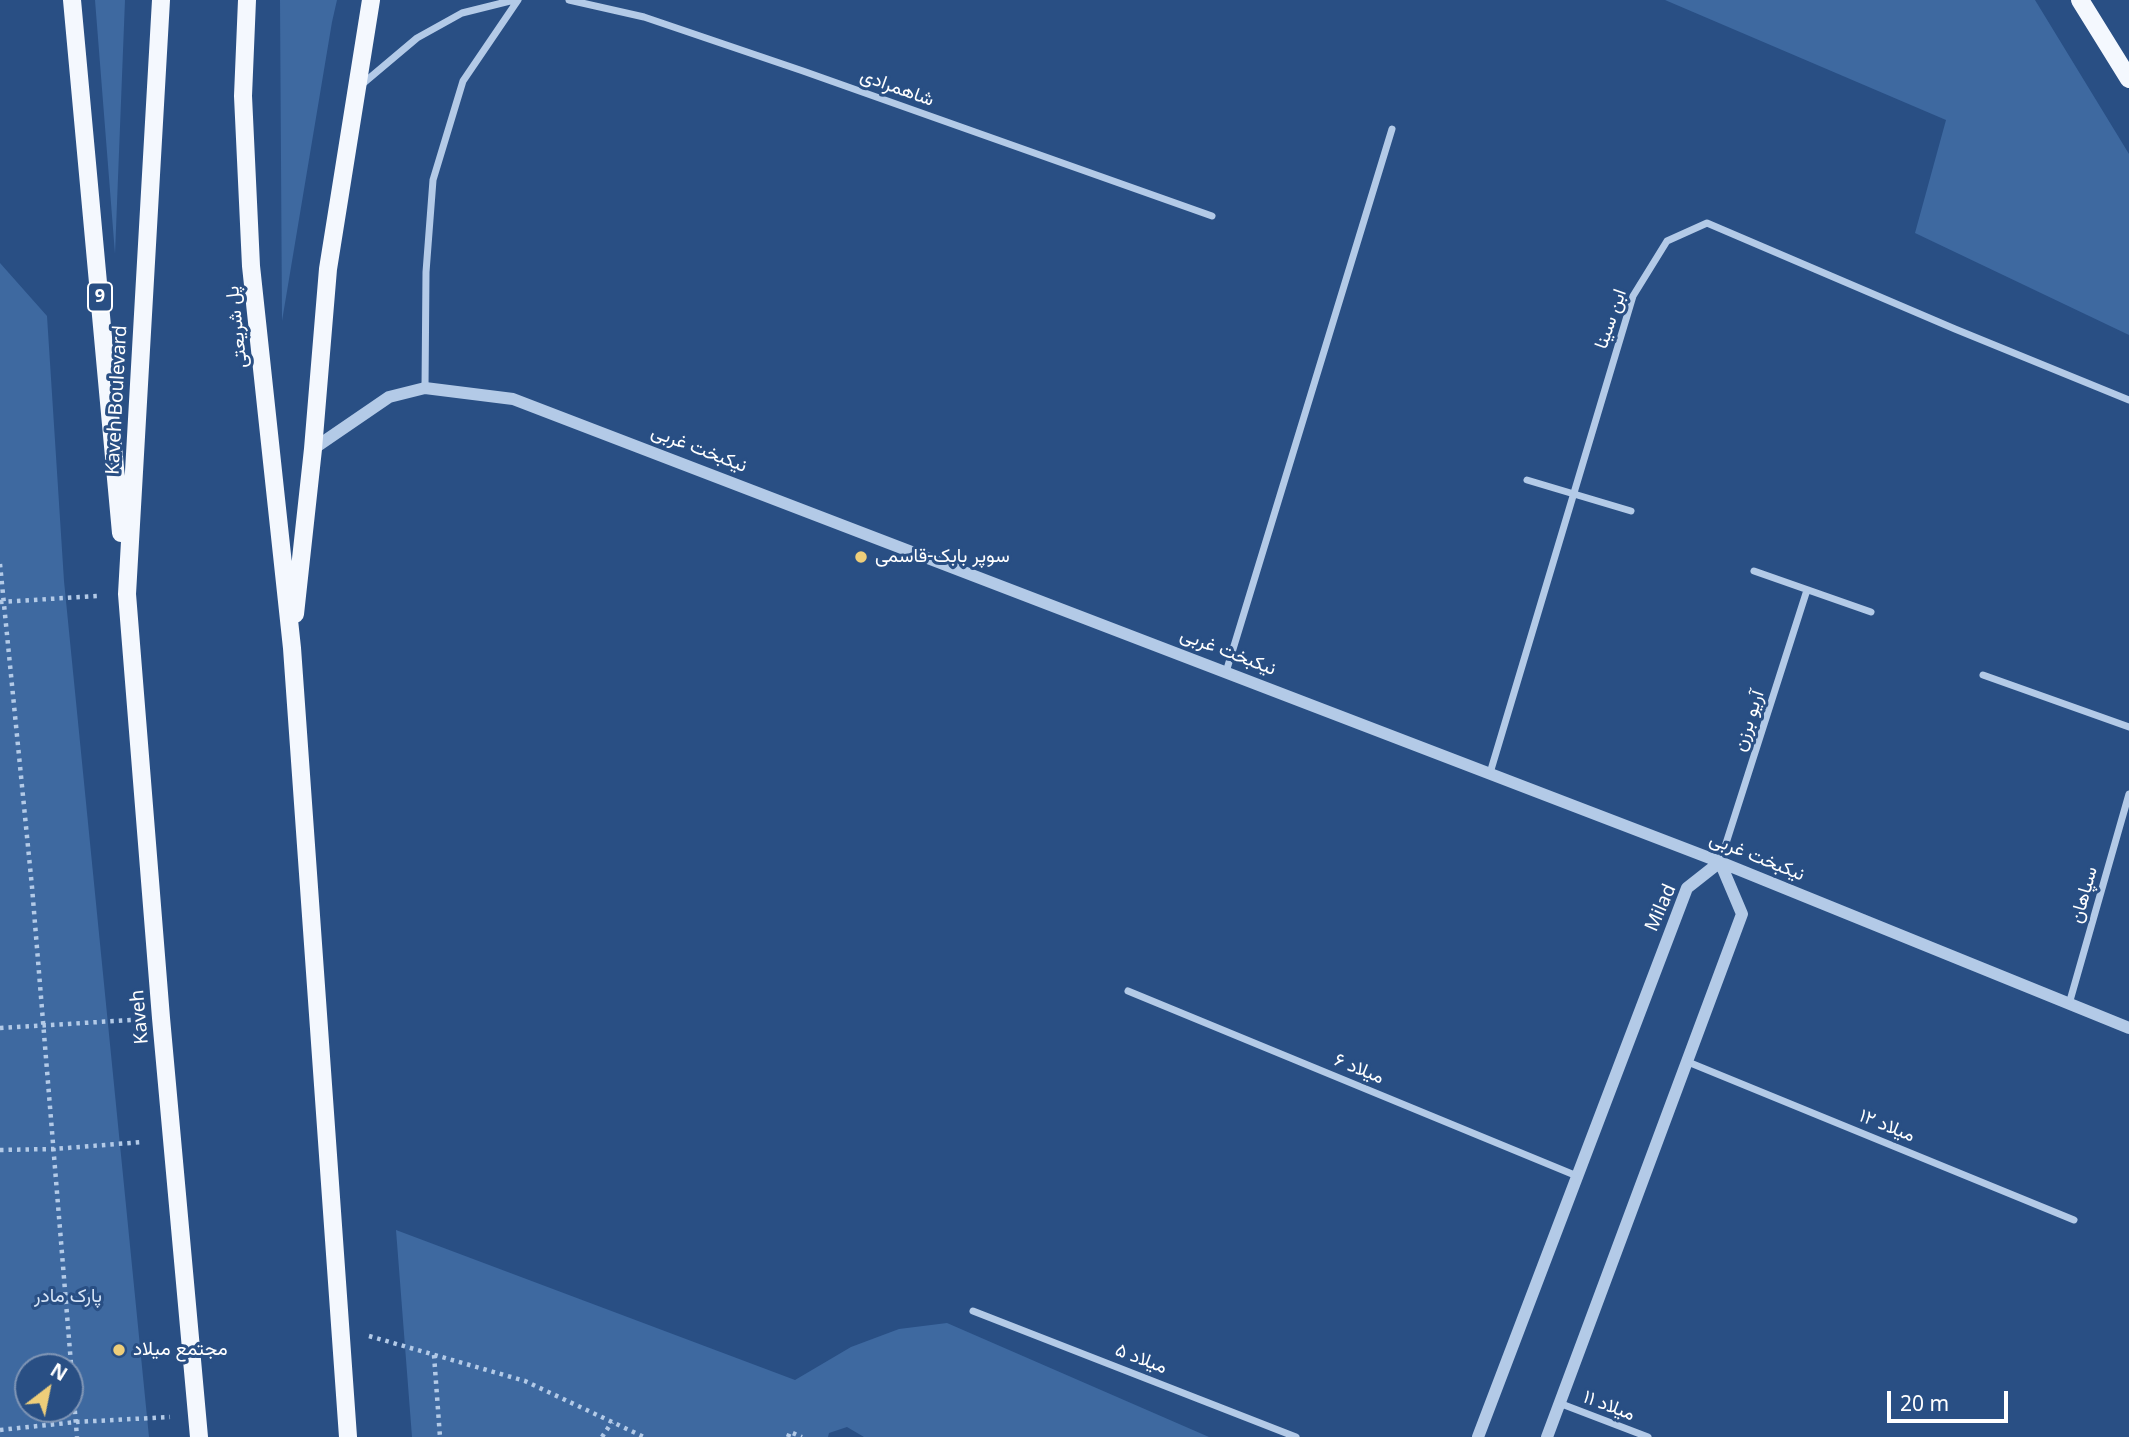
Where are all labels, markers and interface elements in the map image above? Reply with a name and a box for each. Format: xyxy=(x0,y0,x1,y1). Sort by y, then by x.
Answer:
street label: شاهمرادی xyxy=(857,64,937,112)
road number: 9 xyxy=(88,282,112,312)
street label: پل شریعتی xyxy=(221,285,253,369)
street label: ابن سینا xyxy=(1590,286,1632,352)
street label: Kaveh Boulevard xyxy=(102,325,132,475)
street label: نیکبخت غربی xyxy=(648,420,750,478)
place label: سوپر بابک-قاسمی xyxy=(875,546,1010,568)
marker: سوپر بابک-قاسمی xyxy=(853,549,869,565)
street label: نیکبخت غربی xyxy=(1177,623,1279,681)
street label: آریو برزن xyxy=(1728,688,1770,754)
street label: نیکبخت غربی xyxy=(1706,828,1808,886)
street label: سپاهان xyxy=(2065,864,2103,926)
street label: Milad xyxy=(1641,881,1681,935)
street label: Kaveh xyxy=(126,989,154,1045)
street label: میلاد ۶ xyxy=(1331,1049,1387,1089)
street label: میلاد ۱۲ xyxy=(1856,1105,1918,1147)
park label: پارک مادر xyxy=(34,1286,102,1308)
place label: مجتمع میلاد xyxy=(133,1339,228,1361)
street label: میلاد ۵ xyxy=(1112,1339,1170,1379)
marker: مجتمع میلاد xyxy=(111,1342,127,1358)
north arrow xyxy=(14,1353,84,1423)
text: N xyxy=(46,1357,73,1387)
scale bar xyxy=(1891,1378,2012,1422)
street label: میلاد ۱۱ xyxy=(1580,1386,1638,1426)
text: 20 m xyxy=(1900,1389,1949,1417)

